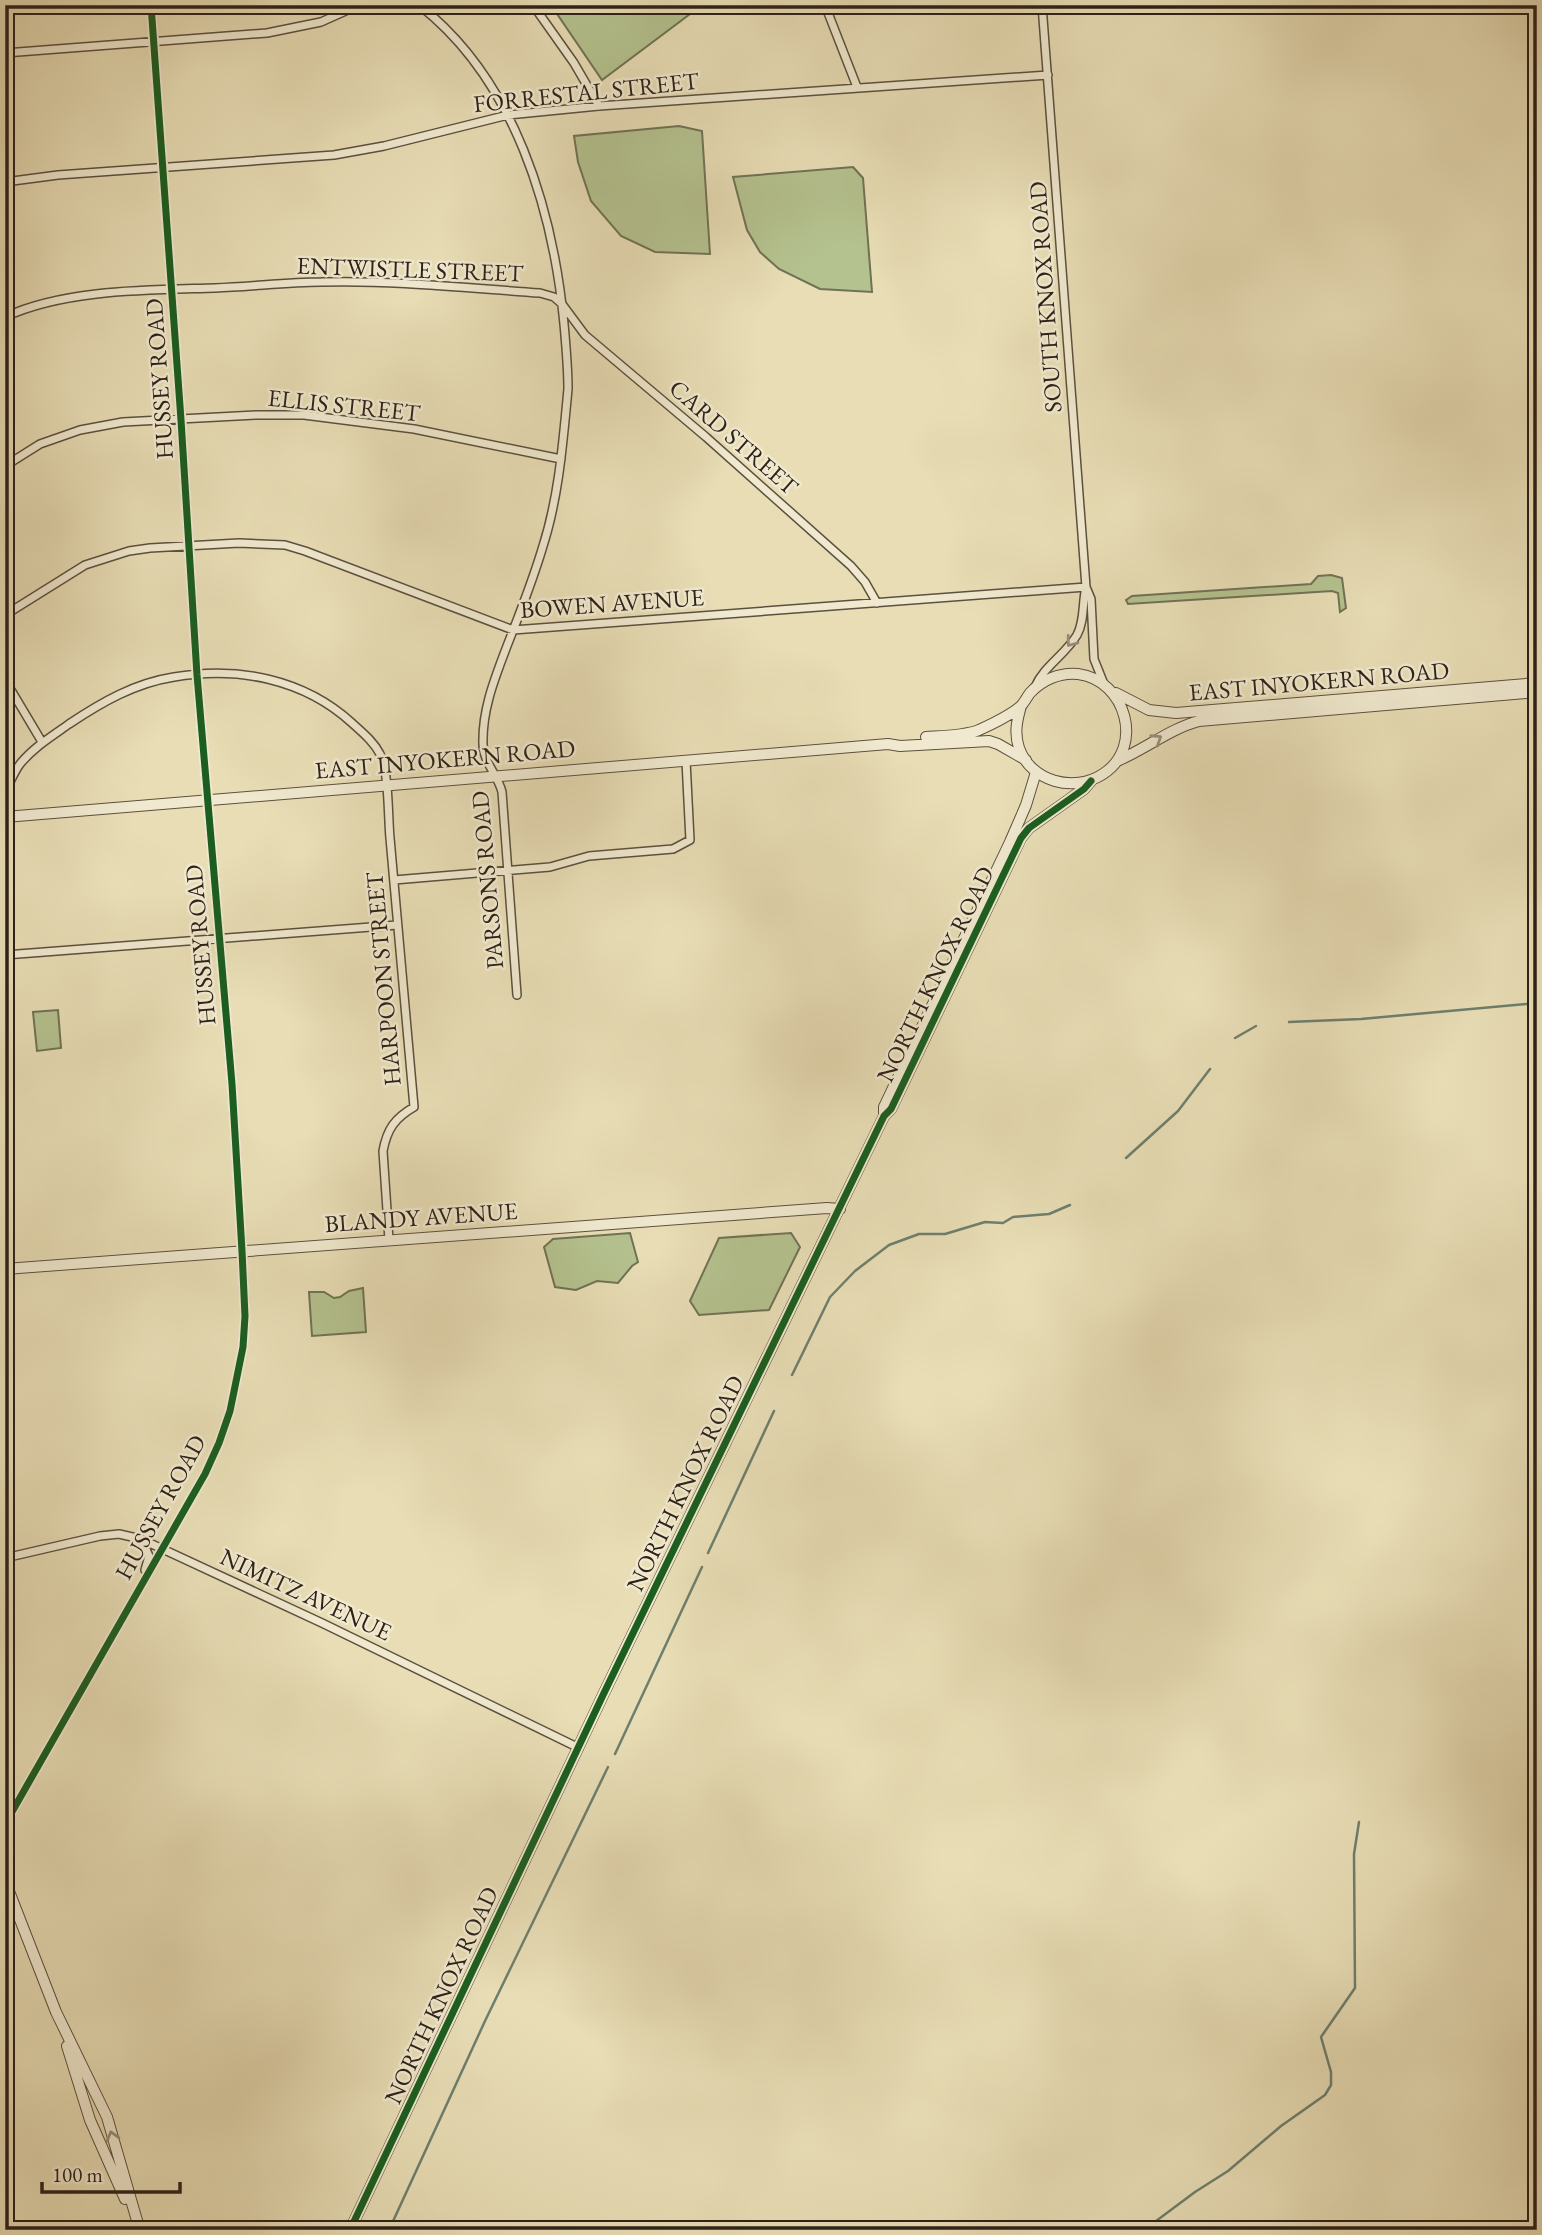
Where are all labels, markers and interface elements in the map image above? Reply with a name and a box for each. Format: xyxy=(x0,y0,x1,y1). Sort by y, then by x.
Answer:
street label: FORRESTAL STREET xyxy=(472,65,701,119)
street label: SOUTH KNOX ROAD xyxy=(1021,180,1069,414)
street label: ENTWISTLE STREET xyxy=(296,250,525,288)
street label: HUSSEY ROAD xyxy=(138,298,180,460)
street label: CARD STREET xyxy=(663,372,806,502)
street label: ELLIS STREET xyxy=(266,382,423,429)
street label: BOWEN AVENUE xyxy=(519,581,705,625)
one-way arrow xyxy=(1067,634,1079,647)
street label: EAST INYOKERN ROAD xyxy=(1188,654,1450,708)
street label: EAST INYOKERN ROAD xyxy=(314,732,576,786)
one-way arrow xyxy=(1150,734,1163,747)
street label: PARSONS ROAD xyxy=(464,790,510,970)
street label: NORTH KNOX ROAD xyxy=(869,861,1001,1087)
street label: HUSSEY ROAD xyxy=(178,863,222,1027)
street label: HARPOON STREET xyxy=(358,870,408,1087)
street label: BLANDY AVENUE xyxy=(324,1195,518,1239)
street label: NORTH KNOX ROAD xyxy=(619,1370,751,1596)
street label: HUSSEY ROAD xyxy=(107,1429,213,1585)
street label: NIMITZ AVENUE xyxy=(215,1541,397,1647)
street label: NORTH KNOX ROAD xyxy=(377,1881,505,2109)
one-way arrow xyxy=(106,2130,120,2142)
scale bar xyxy=(42,2151,180,2195)
text: 100 m xyxy=(52,2161,103,2188)

